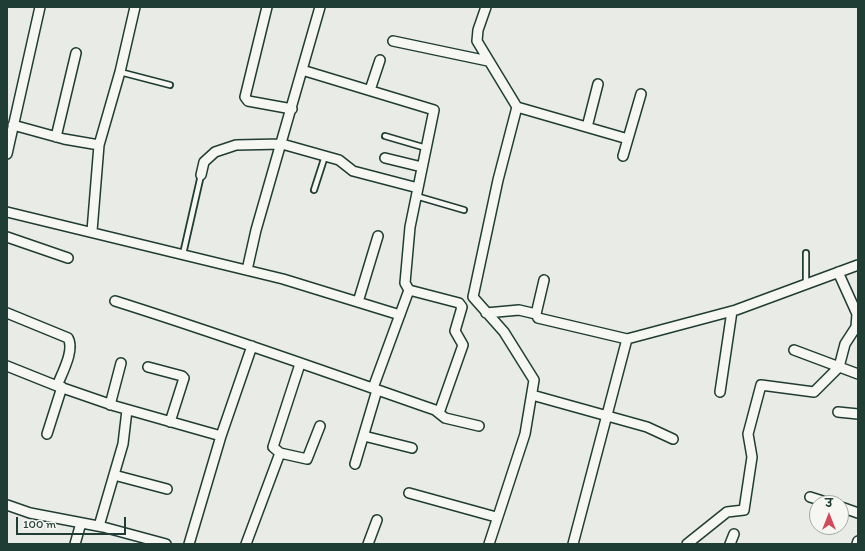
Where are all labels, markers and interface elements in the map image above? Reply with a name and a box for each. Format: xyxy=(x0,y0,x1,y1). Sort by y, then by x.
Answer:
north arrow xyxy=(809,495,849,535)
text: उ xyxy=(825,497,833,510)
scale bar xyxy=(18,509,128,535)
text: 100 m xyxy=(23,517,56,531)

